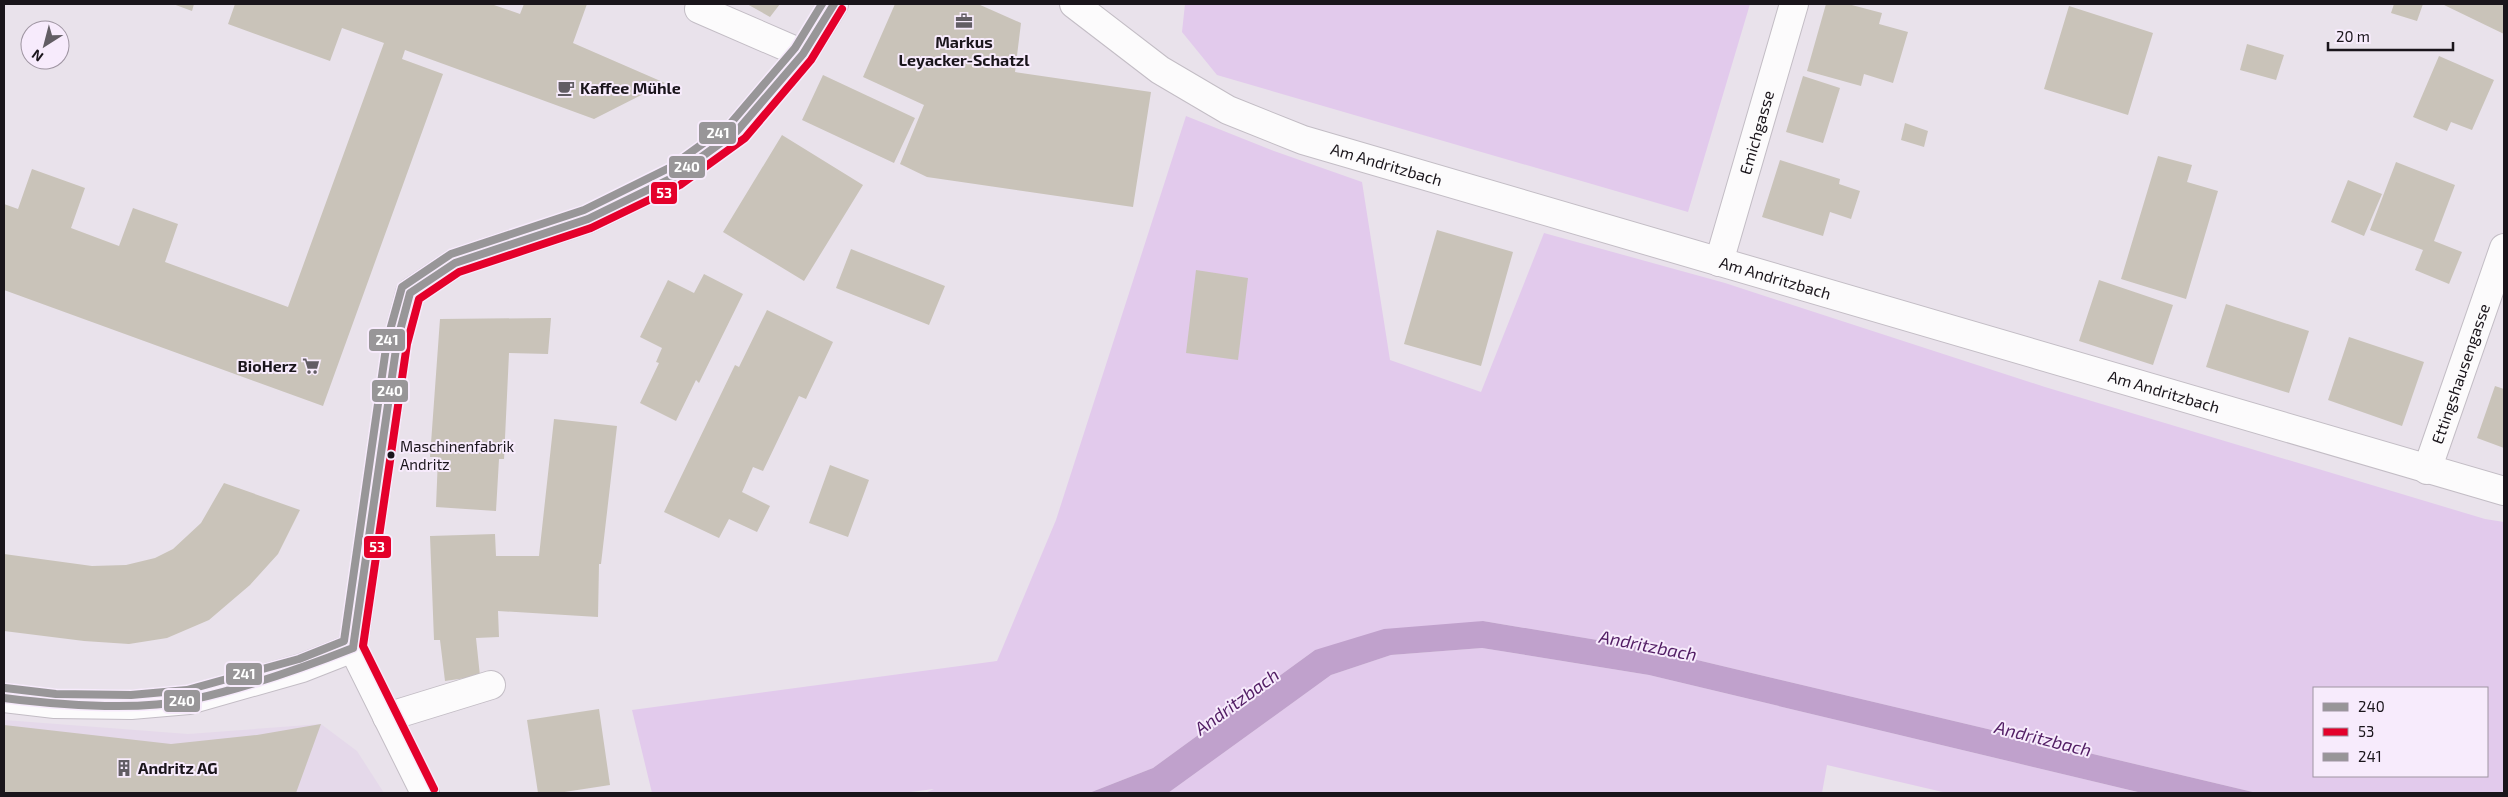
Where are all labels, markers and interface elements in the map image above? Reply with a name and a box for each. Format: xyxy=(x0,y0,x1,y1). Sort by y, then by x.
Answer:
office icon: Markus Leyacker-Schatzl xyxy=(954,11,974,31)
north arrow xyxy=(20,20,70,70)
scale bar xyxy=(2328,20,2453,52)
text: 20 m xyxy=(2336,27,2370,45)
place label: Markus Leyacker-Schatzl xyxy=(899,32,1030,70)
text: N xyxy=(28,46,46,66)
cafe icon: Kaffee Mühle xyxy=(556,78,576,98)
place label: Kaffee Mühle xyxy=(580,78,681,97)
street label: Emichgasse xyxy=(1735,88,1777,176)
line badge: 241 xyxy=(698,121,737,145)
text: 241 xyxy=(706,124,730,141)
street label: Am Andritzbach xyxy=(1329,139,1445,189)
line badge: 240 xyxy=(668,155,706,179)
text: 240 xyxy=(674,158,700,175)
line badge: 53 xyxy=(650,181,678,205)
text: 53 xyxy=(656,184,672,201)
street label: Am Andritzbach xyxy=(1717,252,1833,303)
street label: Ettingshausengasse xyxy=(2427,301,2493,446)
line badge: 241 xyxy=(368,328,406,352)
text: 241 xyxy=(375,331,399,348)
place label: BioHerz xyxy=(238,356,297,375)
supermarket icon: BioHerz xyxy=(301,356,321,376)
street label: Am Andritzbach xyxy=(2106,366,2222,416)
line badge: 240 xyxy=(371,379,409,403)
text: 240 xyxy=(377,382,403,399)
place label: Maschinenfabrik Andritz xyxy=(400,437,514,473)
marker: Maschinenfabrik Andritz xyxy=(386,450,396,460)
line badge: 53 xyxy=(363,535,392,559)
text: 53 xyxy=(369,538,385,555)
water label: Andritzbach xyxy=(1596,625,1699,665)
line badge: 241 xyxy=(225,662,263,686)
water label: Andritzbach xyxy=(1189,663,1283,740)
text: 241 xyxy=(232,665,256,682)
legend xyxy=(2313,687,2488,777)
line badge: 240 xyxy=(163,689,201,713)
text: 240 xyxy=(169,692,195,709)
text: 240 xyxy=(2358,697,2385,715)
water label: Andritzbach xyxy=(1992,715,2094,761)
text: 53 xyxy=(2358,722,2374,740)
text: 241 xyxy=(2358,747,2382,765)
building icon: Andritz AG xyxy=(114,758,134,778)
place label: Andritz AG xyxy=(138,758,218,777)

